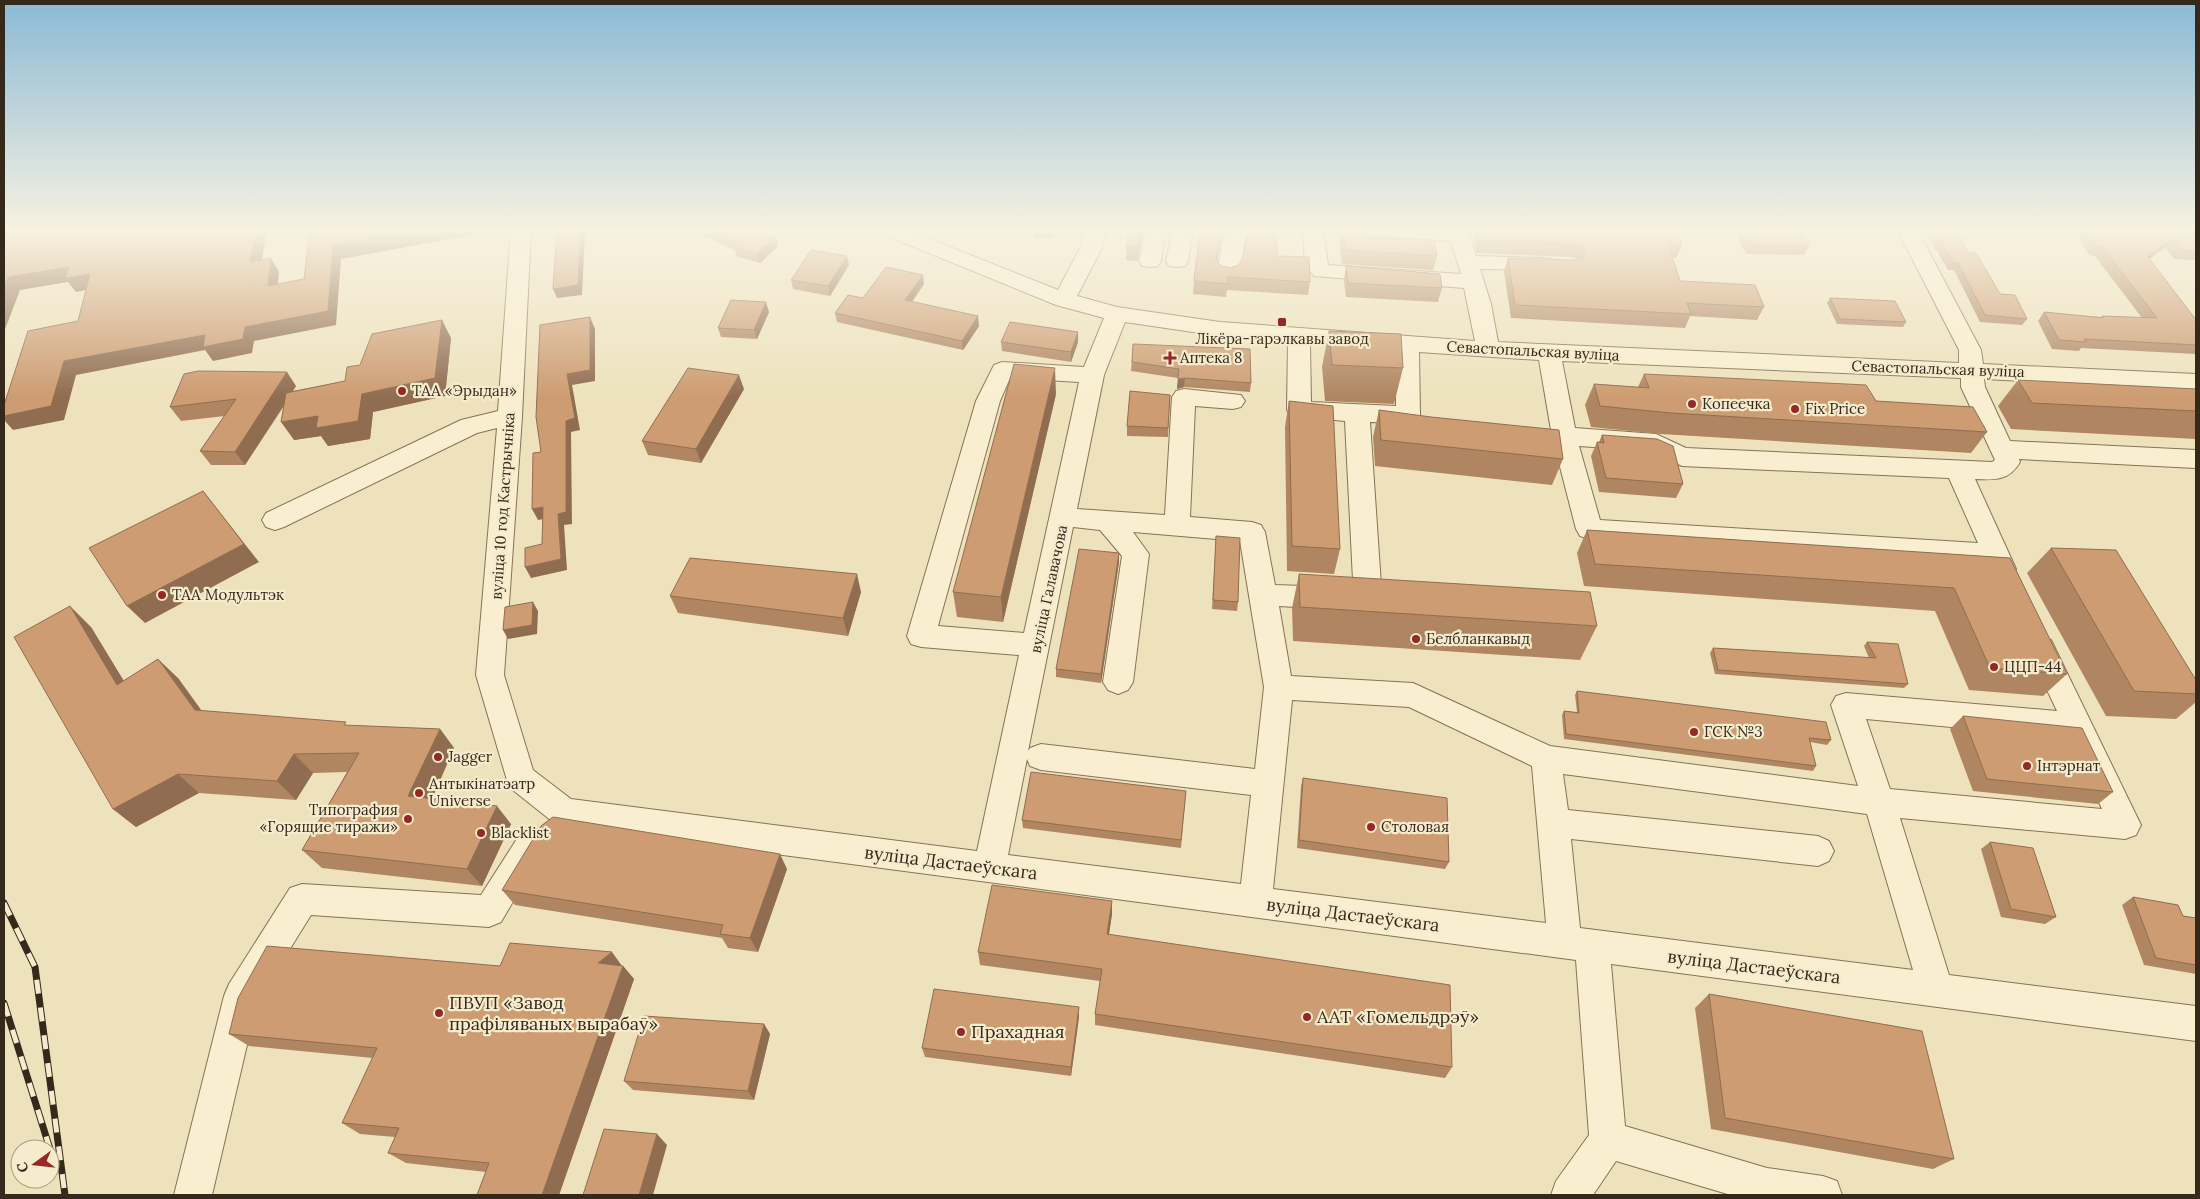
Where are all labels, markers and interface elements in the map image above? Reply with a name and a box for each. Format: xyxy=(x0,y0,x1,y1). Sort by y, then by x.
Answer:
marker: Лікёра-гарэлкавы завод xyxy=(1276,316,1288,328)
place label: Лікёра-гарэлкавы завод xyxy=(1195,329,1369,348)
street label: Севастопальская вуліца xyxy=(1446,336,1620,365)
place label: Аптека 8 xyxy=(1179,348,1242,367)
marker: Аптека 8 xyxy=(1164,352,1176,364)
street label: Севастопальская вуліца xyxy=(1851,356,2025,381)
place label: ТАА «Эрыдан» xyxy=(412,381,517,400)
marker: ТАА «Эрыдан» xyxy=(396,385,408,397)
place label: Копеечка xyxy=(1702,394,1771,413)
marker: Копеечка xyxy=(1686,398,1698,410)
place label: Fix Price xyxy=(1805,399,1865,418)
marker: Fix Price xyxy=(1789,403,1801,415)
street label: вуліца 10 год Кастрычніка xyxy=(486,411,519,600)
street label: вуліца Галавачова xyxy=(1026,523,1071,655)
place label: ТАА Модультэк xyxy=(172,585,284,604)
marker: ТАА Модультэк xyxy=(156,589,168,601)
place label: Белбланкавыд xyxy=(1426,629,1530,648)
marker: Белбланкавыд xyxy=(1410,633,1422,645)
place label: ЦЦП-44 xyxy=(2004,657,2061,676)
marker: ЦЦП-44 xyxy=(1988,661,2000,673)
place label: ГСК №3 xyxy=(1704,722,1763,741)
marker: ГСК №3 xyxy=(1688,726,1700,738)
place label: Jagger xyxy=(447,747,493,766)
marker: Jagger xyxy=(432,751,444,763)
place label: Інтэрнат xyxy=(2037,756,2101,775)
marker: Інтэрнат xyxy=(2021,760,2033,772)
place label: Антыкінатэатр Universe xyxy=(428,774,535,810)
marker: Антыкінатэатр Universe xyxy=(413,787,425,799)
place label: Типография «Горящие тиражи» xyxy=(259,800,398,836)
marker: Типография «Горящие тиражи» xyxy=(402,813,414,825)
place label: Столовая xyxy=(1381,817,1449,836)
marker: Столовая xyxy=(1365,821,1377,833)
place label: Blacklist xyxy=(491,823,549,842)
marker: Blacklist xyxy=(475,827,487,839)
street label: вуліца Дастаеўскага xyxy=(863,840,1039,885)
street label: вуліца Дастаеўскага xyxy=(1265,892,1441,937)
street label: вуліца Дастаеўскага xyxy=(1666,944,1842,989)
place label: ПВУП «Завод прафіляваных вырабаў» xyxy=(449,991,658,1035)
place label: ААТ «Гомельдрэў» xyxy=(1316,1005,1479,1028)
marker: ПВУП «Завод прафіляваных вырабаў» xyxy=(433,1007,445,1019)
marker: ААТ «Гомельдрэў» xyxy=(1301,1011,1313,1023)
place label: Прахадная xyxy=(971,1020,1064,1043)
marker: Прахадная xyxy=(955,1026,967,1038)
north arrow xyxy=(10,1139,60,1189)
text: С xyxy=(12,1160,32,1174)

